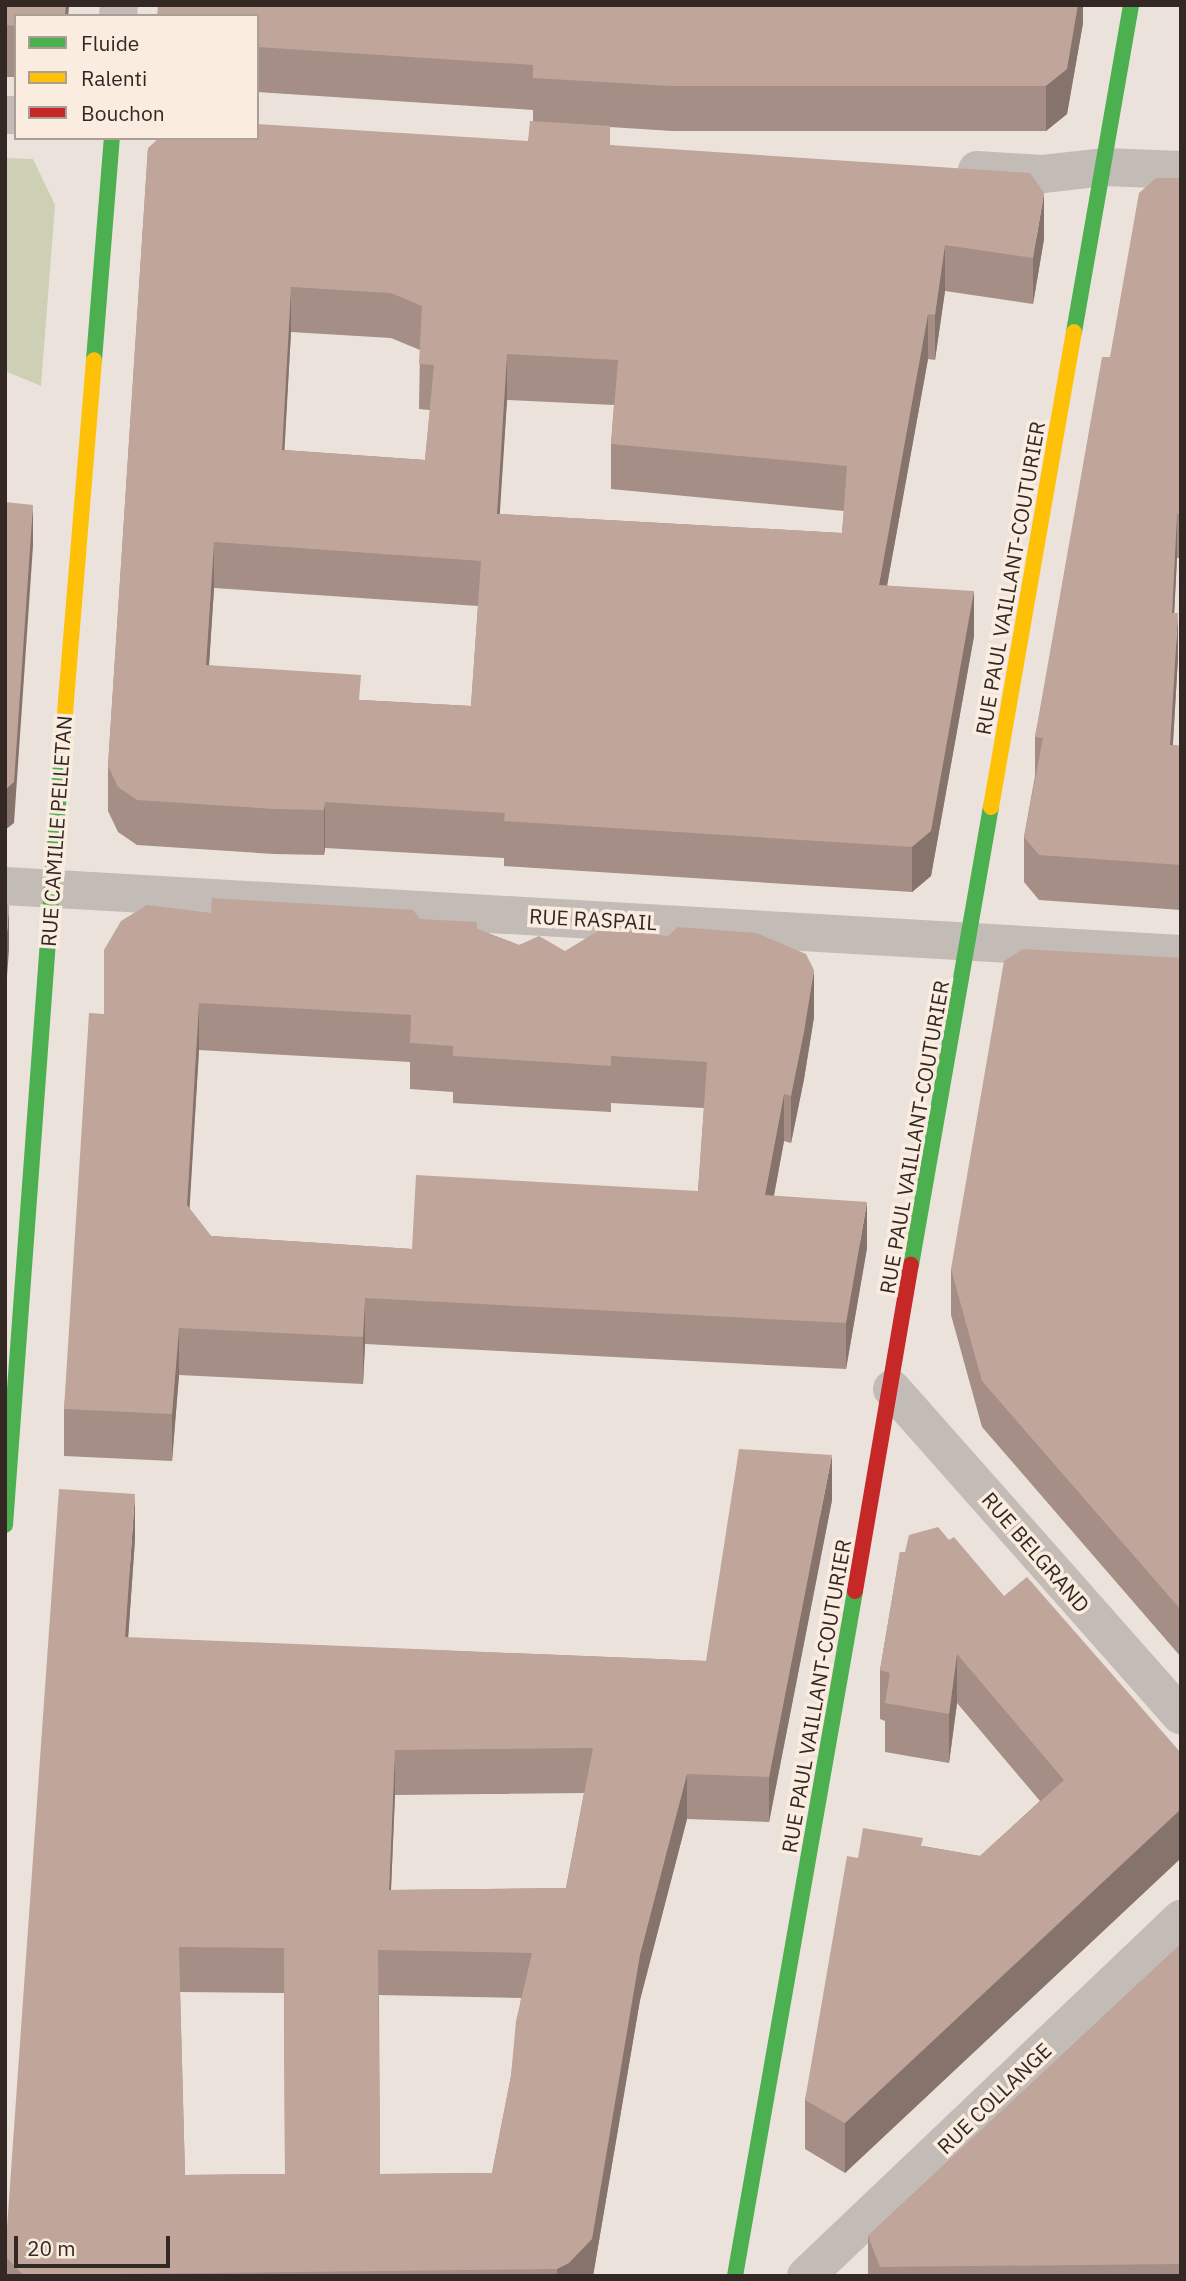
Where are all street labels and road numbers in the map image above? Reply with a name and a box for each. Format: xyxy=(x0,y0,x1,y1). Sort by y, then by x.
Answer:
street label: RUE PAUL VAILLANT-COUTURIER xyxy=(970,419,1050,737)
street label: RUE CAMILLE PELLETAN xyxy=(35,714,77,948)
street label: RUE RASPAIL xyxy=(528,903,658,935)
street label: RUE PAUL VAILLANT-COUTURIER xyxy=(874,978,954,1296)
street label: RUE BELGRAND xyxy=(977,1487,1095,1617)
street label: RUE PAUL VAILLANT-COUTURIER xyxy=(776,1537,856,1855)
street label: RUE COLLANGE xyxy=(932,2037,1056,2159)

